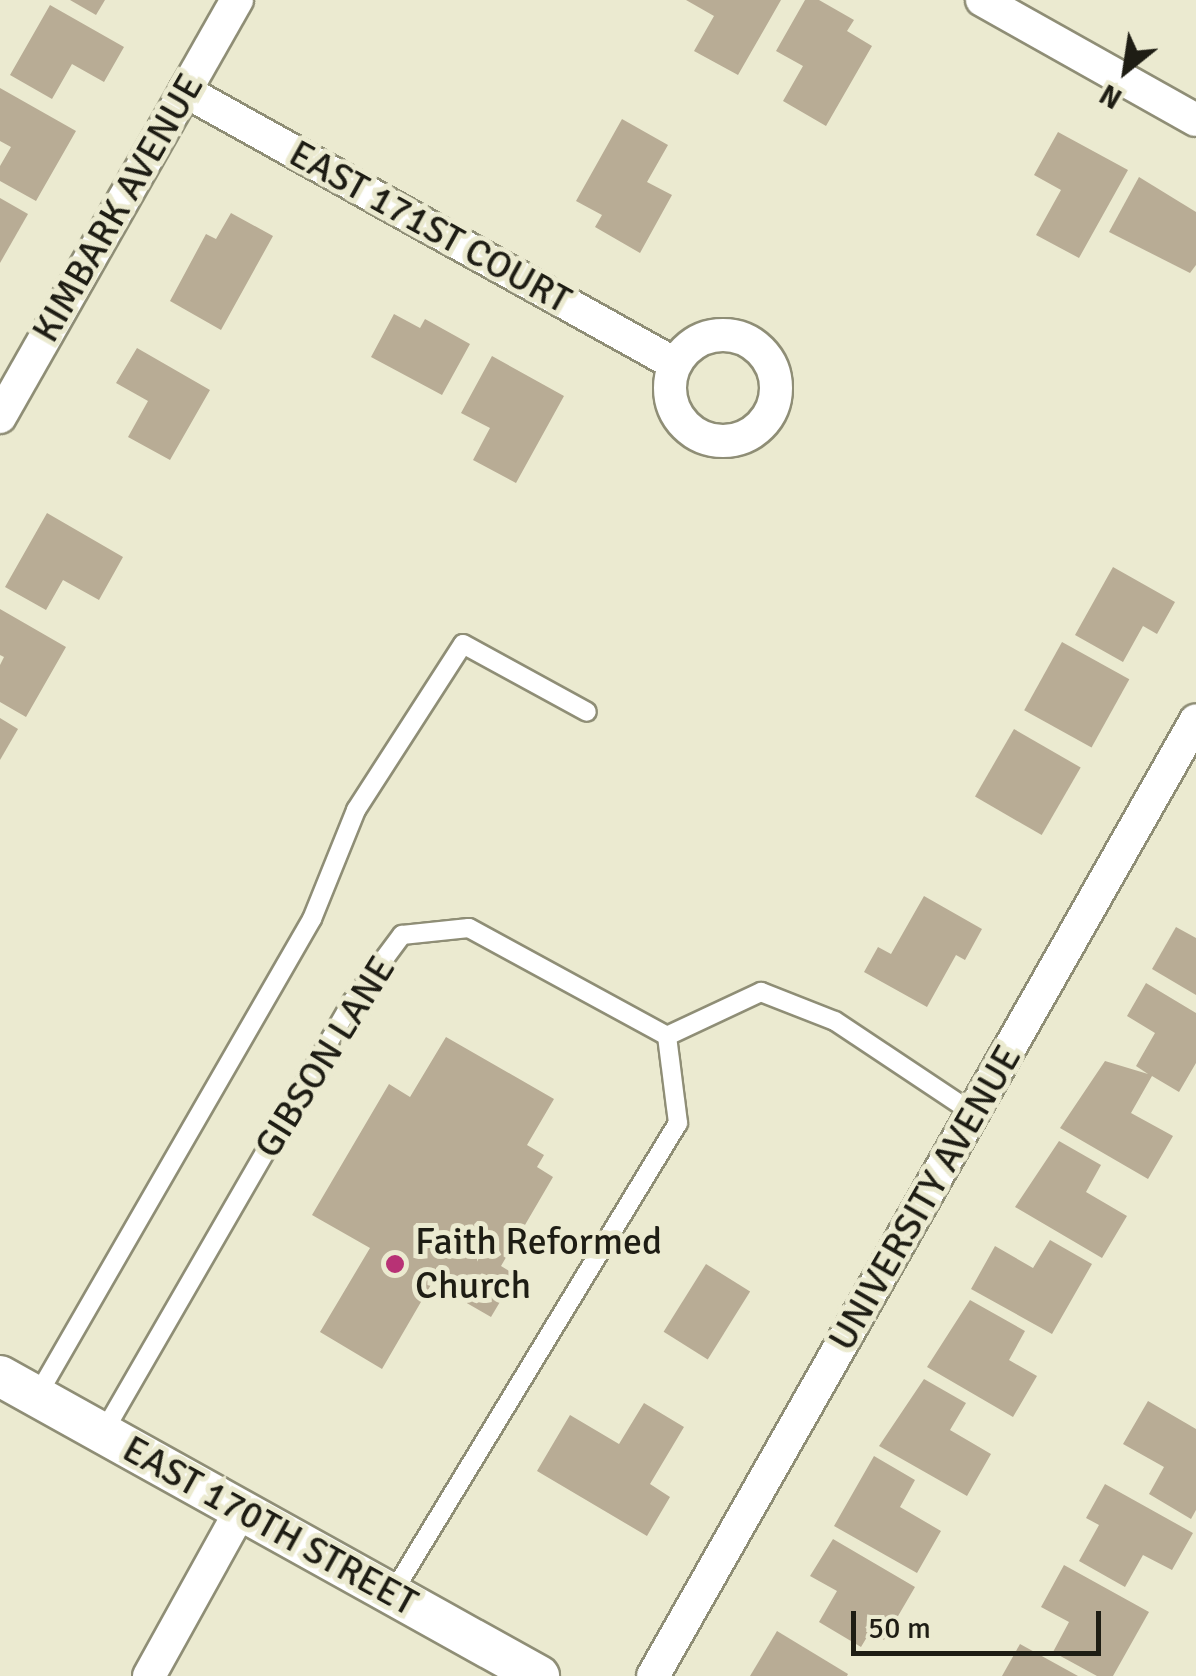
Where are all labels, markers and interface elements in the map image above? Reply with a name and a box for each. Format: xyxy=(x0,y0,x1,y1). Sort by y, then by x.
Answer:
north arrow xyxy=(1076,20,1176,120)
street label: KIMBARK AVENUE xyxy=(23,66,213,350)
text: N xyxy=(1094,76,1128,116)
street label: EAST 171ST COURT xyxy=(281,131,579,323)
street label: GIBSON LANE xyxy=(245,948,405,1166)
street label: UNIVERSITY AVENUE xyxy=(819,1037,1031,1359)
place label: Faith Reformed Church xyxy=(415,1219,662,1308)
marker: Faith Reformed Church xyxy=(384,1253,406,1275)
street label: EAST 170TH STREET xyxy=(115,1426,425,1626)
scale bar xyxy=(856,1591,1106,1653)
text: 50 m xyxy=(868,1610,931,1647)

